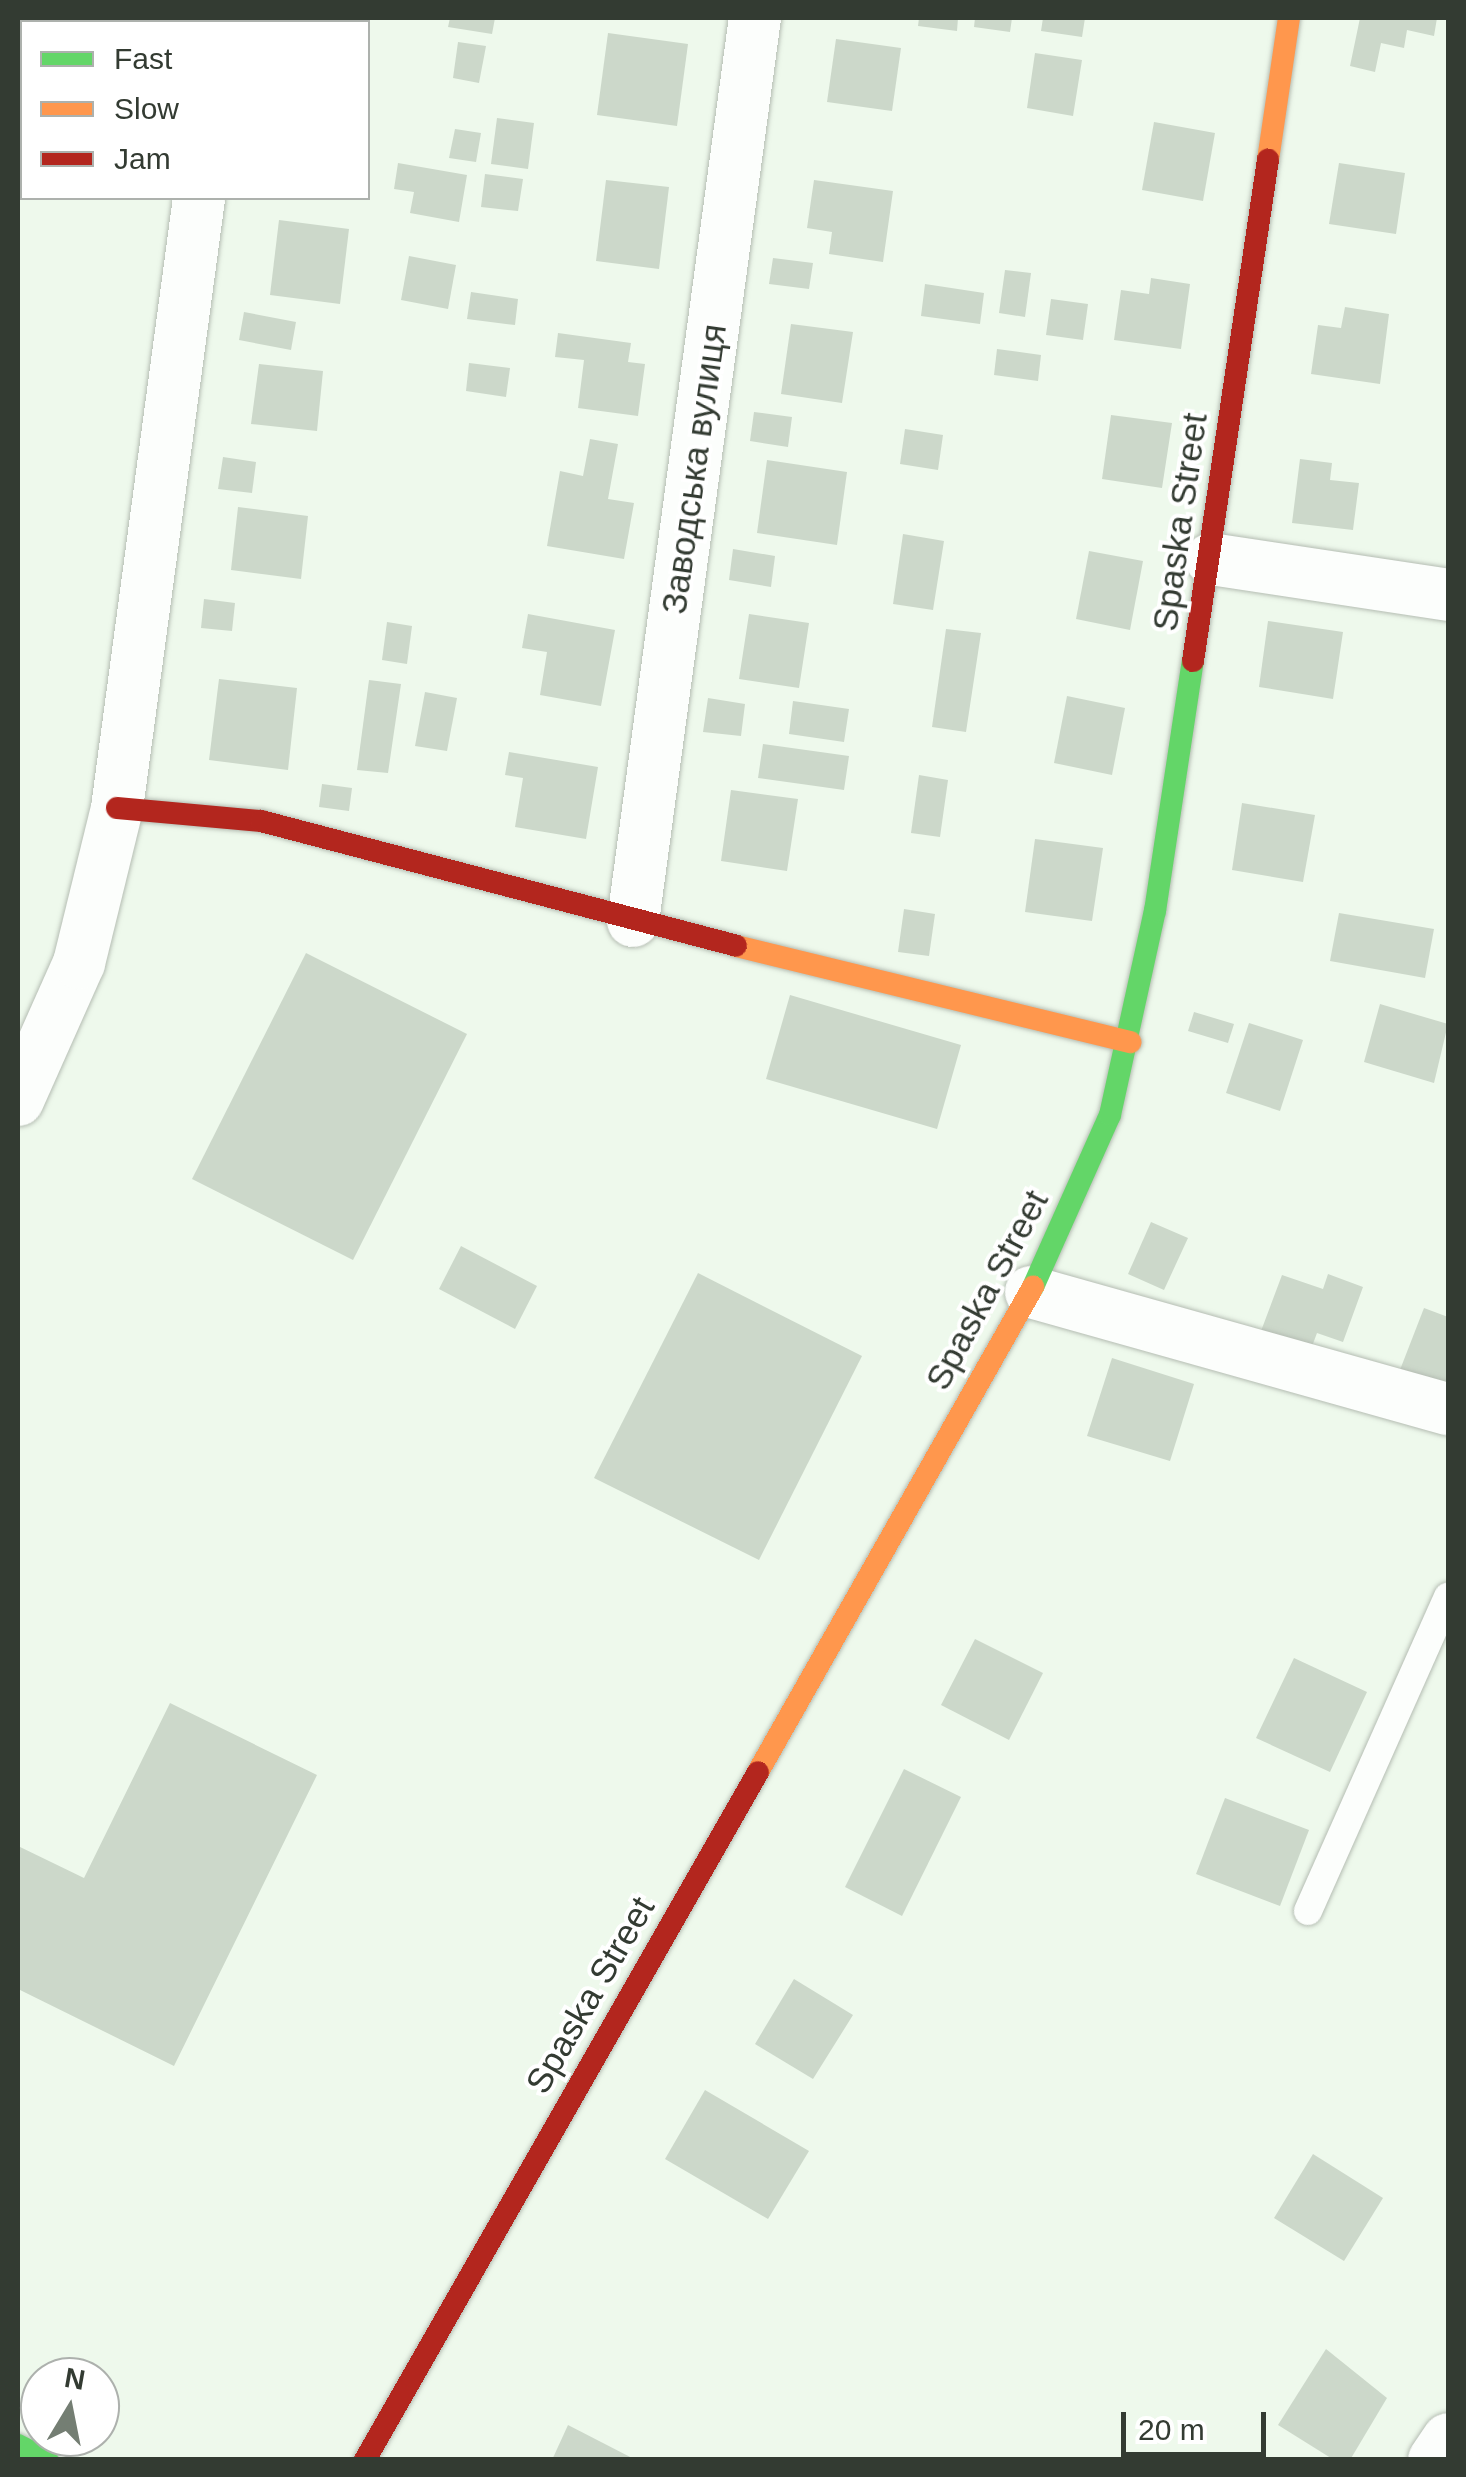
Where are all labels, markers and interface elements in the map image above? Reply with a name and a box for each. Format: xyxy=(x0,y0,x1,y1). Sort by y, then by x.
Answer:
legend xyxy=(20,20,370,200)
text: Fast xyxy=(114,42,172,75)
text: Slow xyxy=(114,92,179,125)
text: Jam xyxy=(114,142,171,175)
street label: Заводська вулиця xyxy=(653,321,735,617)
street label: Spaska Street xyxy=(1144,410,1216,634)
street label: Spaska Street xyxy=(917,1183,1057,1397)
street label: Spaska Street xyxy=(517,1889,663,2101)
north arrow xyxy=(20,2357,120,2457)
text: N xyxy=(62,2362,88,2396)
scale bar xyxy=(1126,2392,1271,2454)
text: 20 m xyxy=(1138,2413,1205,2446)

